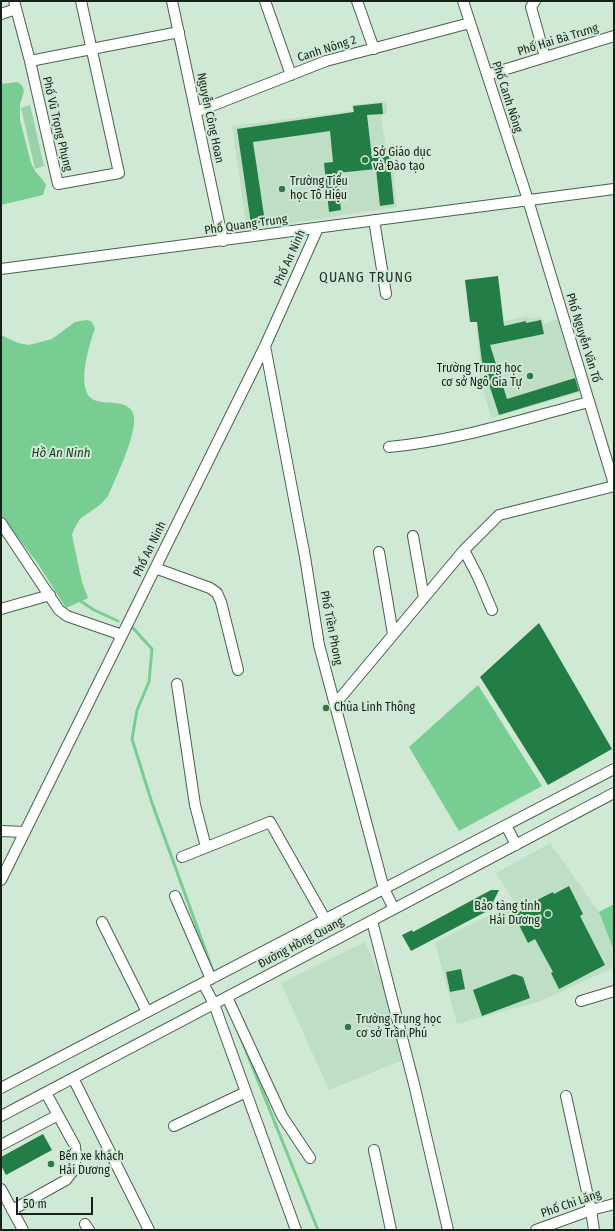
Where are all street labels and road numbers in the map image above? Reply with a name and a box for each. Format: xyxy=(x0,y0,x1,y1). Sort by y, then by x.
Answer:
street label: Phố Hai Bà Trưng xyxy=(516,21,600,59)
street label: Canh Nông 2 xyxy=(296,33,358,65)
street label: Phố Canh Nông xyxy=(489,59,525,135)
street label: Nguyễn Công Hoan xyxy=(193,71,227,165)
street label: Phố Vũ Trọng Phụng xyxy=(39,75,75,173)
street label: Phố Quang Trung xyxy=(204,212,288,238)
street label: Phố An Ninh xyxy=(271,228,309,288)
street label: Phố Nguyễn Văn Tố xyxy=(563,292,603,384)
street label: Phố An Ninh xyxy=(130,519,170,579)
street label: Phố Tiền Phong xyxy=(317,589,345,667)
street label: Đường Hồng Quang xyxy=(256,914,346,972)
street label: Phố Chi Lăng xyxy=(539,1187,603,1221)

